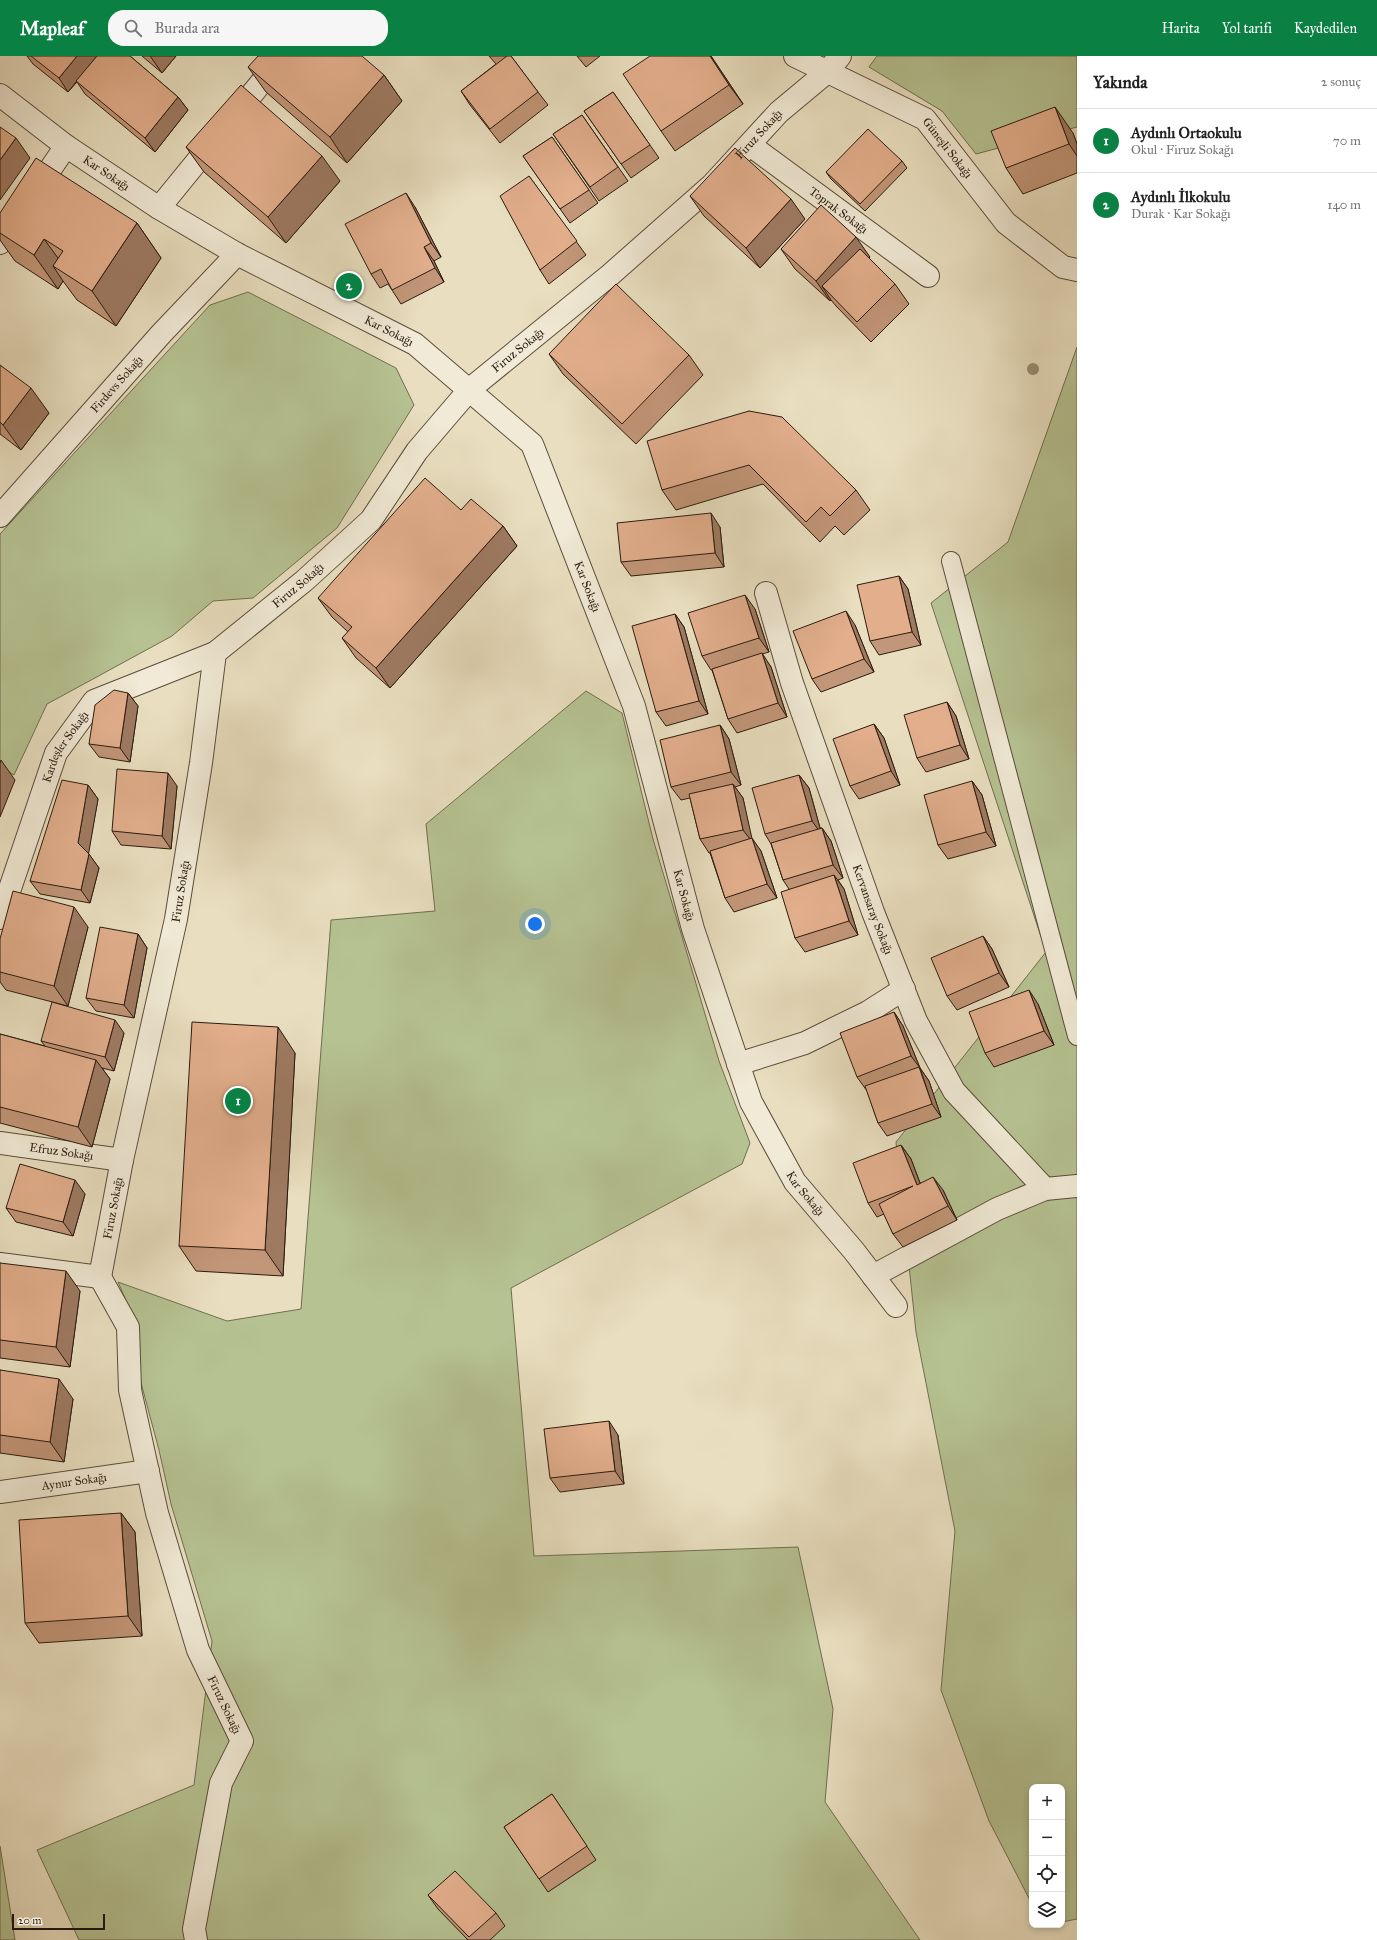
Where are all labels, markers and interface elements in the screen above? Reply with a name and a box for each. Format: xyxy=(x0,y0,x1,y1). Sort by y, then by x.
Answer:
search box xyxy=(108,10,388,46)
text: Mapleaf xyxy=(20,17,84,40)
icon: search xyxy=(122,17,144,39)
text: Burada ara xyxy=(154,19,220,37)
text: Harita xyxy=(1162,20,1200,37)
text: Yol tarifi xyxy=(1222,20,1272,37)
text: Kaydedilen xyxy=(1294,20,1357,37)
text: Yakında xyxy=(1093,72,1147,93)
text: 2 sonuç xyxy=(1321,74,1361,90)
street label: Firuz Sokağı xyxy=(732,106,785,162)
street label: Güneşli Sokağı xyxy=(920,115,976,181)
text: Aydınlı Ortaokulu xyxy=(1131,124,1242,142)
text: 1 xyxy=(1103,133,1109,149)
text: 70 m xyxy=(1333,133,1361,149)
text: Okul · Firuz Sokağı xyxy=(1131,142,1234,158)
street label: Kar Sokağı xyxy=(80,152,133,194)
street label: Toprak Sokağı xyxy=(806,184,871,237)
text: Aydınlı İlkokulu xyxy=(1131,188,1230,206)
text: 2 xyxy=(1103,197,1109,213)
text: 140 m xyxy=(1327,197,1361,213)
text: Durak · Kar Sokağı xyxy=(1131,206,1231,222)
pin: 2 xyxy=(336,271,362,301)
street label: Kar Sokağı xyxy=(362,313,416,349)
street label: Firuz Sokağı xyxy=(489,324,547,375)
street label: Firdevs Sokağı xyxy=(88,352,146,416)
street label: Firuz Sokağı xyxy=(269,559,327,611)
street label: Kar Sokağı xyxy=(571,559,604,614)
street label: Kardeşler Sokağı xyxy=(39,708,92,785)
street label: Firuz Sokağı xyxy=(169,859,193,924)
street label: Kervansaray Sokağı xyxy=(850,862,896,957)
street label: Kar Sokağı xyxy=(670,868,698,923)
your location xyxy=(525,914,545,934)
pin: 1 xyxy=(225,1086,251,1116)
street label: Efruz Sokağı xyxy=(29,1140,95,1164)
street label: Kar Sokağı xyxy=(783,1169,828,1219)
street label: Firuz Sokağı xyxy=(100,1175,126,1240)
street label: Aynur Sokağı xyxy=(40,1470,108,1493)
street label: Firuz Sokağı xyxy=(204,1673,245,1737)
map controls xyxy=(1029,1784,1065,1928)
button: + xyxy=(1029,1784,1065,1820)
button: − xyxy=(1029,1820,1065,1856)
button: locate xyxy=(1029,1856,1065,1892)
button: layers xyxy=(1029,1892,1065,1928)
scale bar xyxy=(12,1912,105,1931)
text: 20 m xyxy=(18,1914,41,1927)

